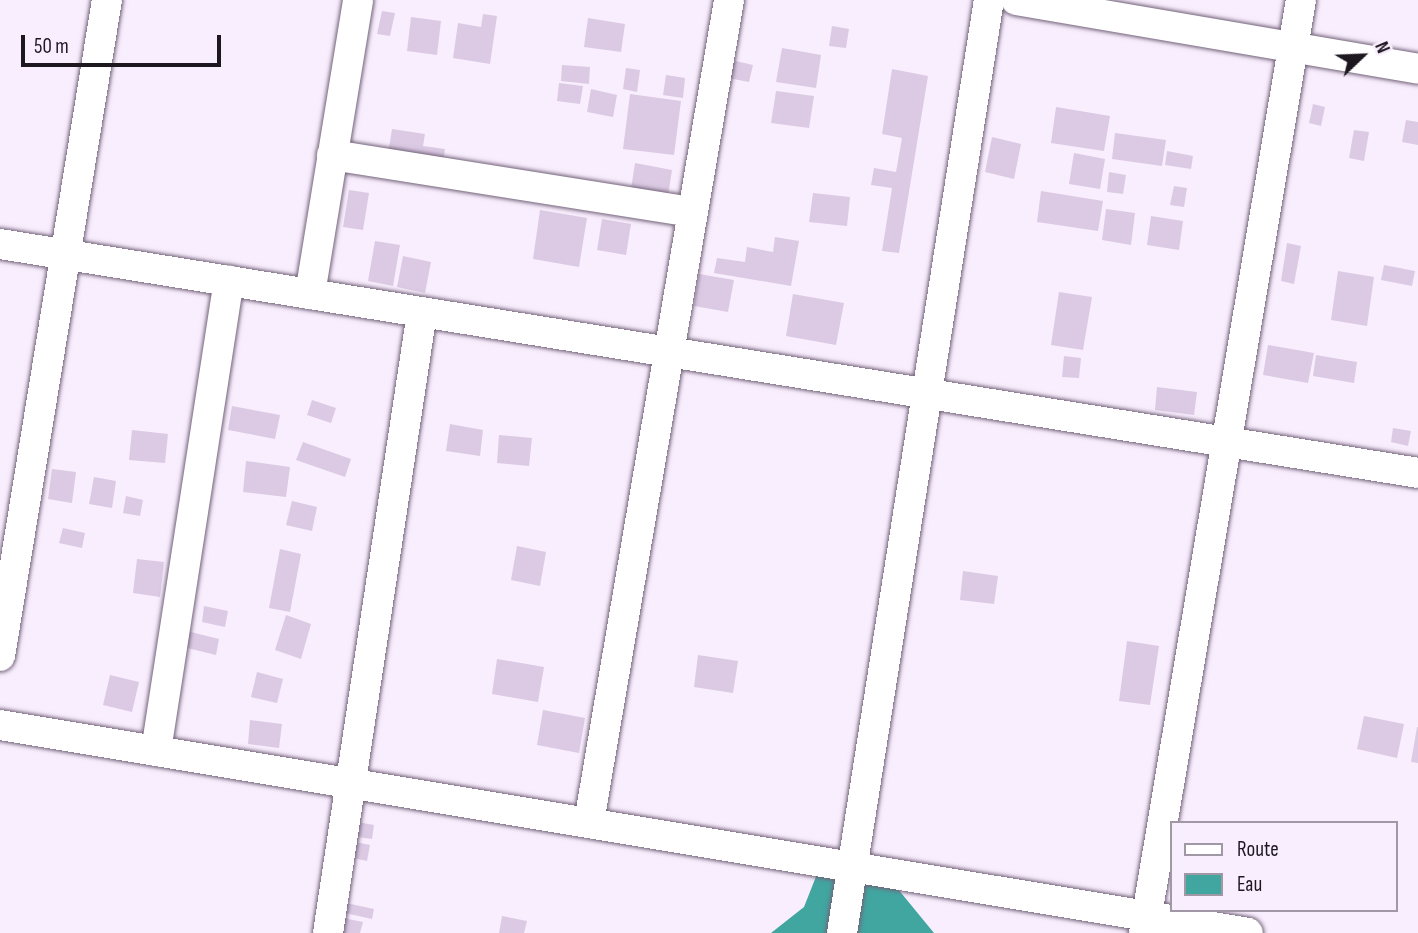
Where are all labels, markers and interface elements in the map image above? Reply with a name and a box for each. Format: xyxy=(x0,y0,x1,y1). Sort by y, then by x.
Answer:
scale bar xyxy=(24,21,224,65)
north arrow xyxy=(1327,21,1397,91)
text: 50 m xyxy=(34,34,69,59)
text: N xyxy=(1369,38,1394,57)
legend xyxy=(1170,821,1397,912)
text: Route xyxy=(1237,837,1279,862)
text: Eau xyxy=(1237,872,1262,897)

